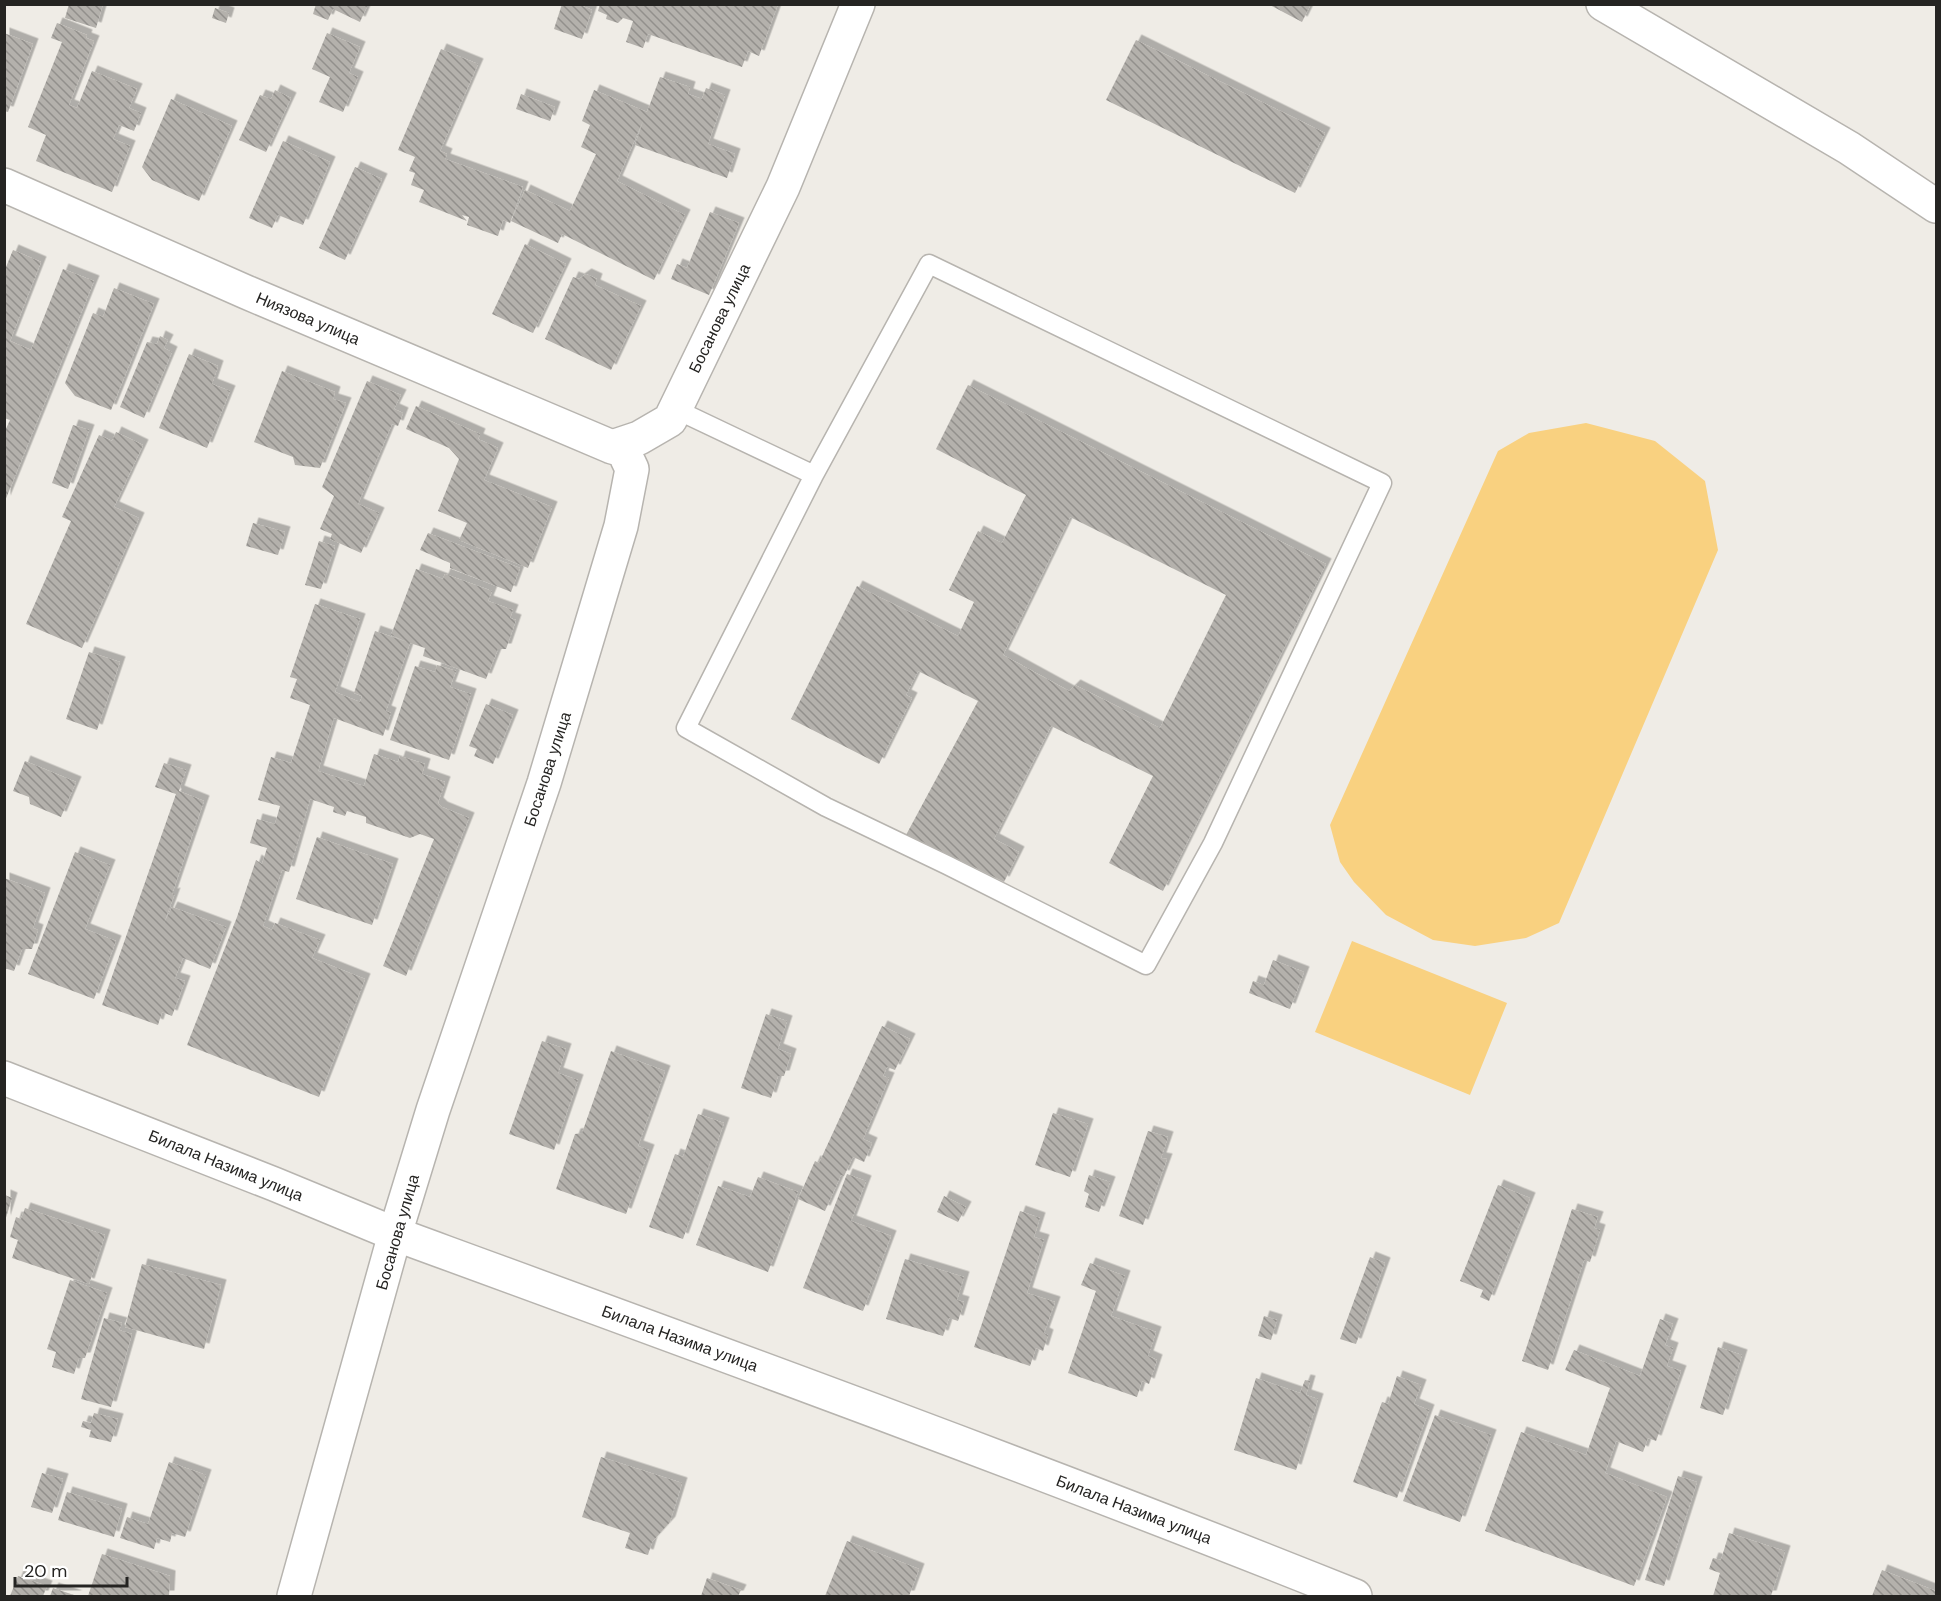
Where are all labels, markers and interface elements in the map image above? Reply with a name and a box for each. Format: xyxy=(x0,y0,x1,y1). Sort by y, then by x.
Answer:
street label: Босанова улица xyxy=(684,260,755,377)
street label: Ниязова улица xyxy=(253,287,363,350)
street label: Босанова улица xyxy=(519,709,576,829)
street label: Билала Назима улица xyxy=(145,1125,306,1206)
street label: Босанова улица xyxy=(371,1172,424,1292)
street label: Билала Назима улица xyxy=(599,1300,761,1377)
street label: Билала Назима улица xyxy=(1053,1470,1215,1549)
scale bar xyxy=(15,1550,128,1588)
text: 20 m xyxy=(24,1559,67,1583)

